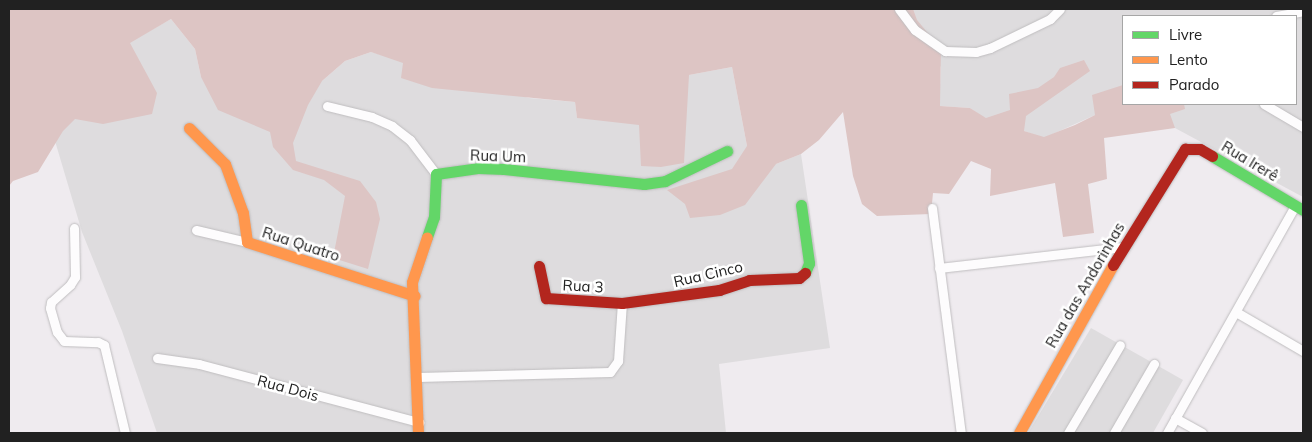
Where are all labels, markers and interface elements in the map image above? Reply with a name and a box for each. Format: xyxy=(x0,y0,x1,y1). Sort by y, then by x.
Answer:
legend xyxy=(1122,15,1297,105)
text: Livre xyxy=(1169,25,1202,44)
text: Lento xyxy=(1169,50,1208,69)
text: Parado xyxy=(1169,75,1219,94)
street label: Rua Irerê xyxy=(1218,137,1282,185)
street label: Rua Um xyxy=(470,146,526,166)
street label: Rua das Andorinhas xyxy=(1042,219,1128,351)
street label: Rua Quatro xyxy=(260,223,342,265)
street label: Rua Cinco xyxy=(672,257,744,291)
street label: Rua 3 xyxy=(562,276,604,296)
street label: Rua Dois xyxy=(255,371,321,405)

